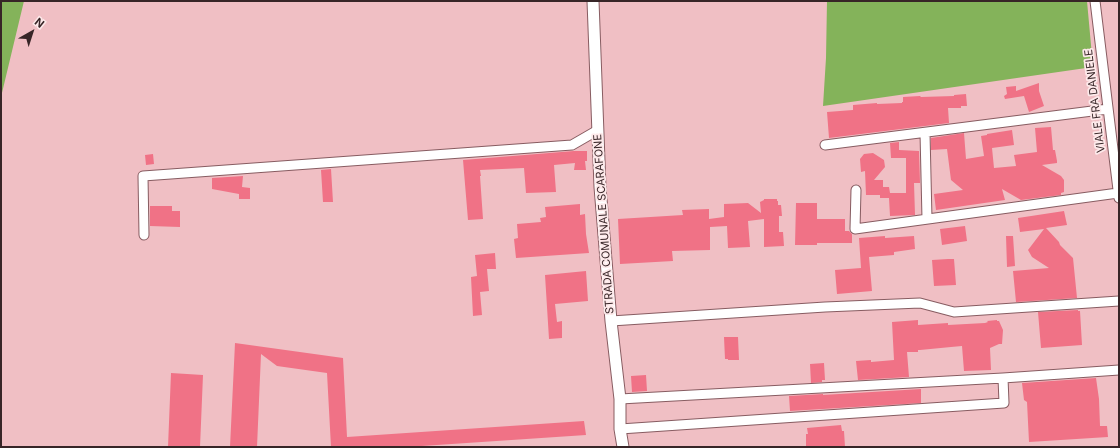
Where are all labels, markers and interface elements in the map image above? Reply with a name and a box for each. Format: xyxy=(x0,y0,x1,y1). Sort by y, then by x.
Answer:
north arrow xyxy=(12,12,52,52)
text: N xyxy=(32,15,47,31)
street label: VIALE FRA DANIELE xyxy=(1082,49,1108,153)
street label: STRADA COMUNALE SCARAFONE xyxy=(591,134,617,314)

